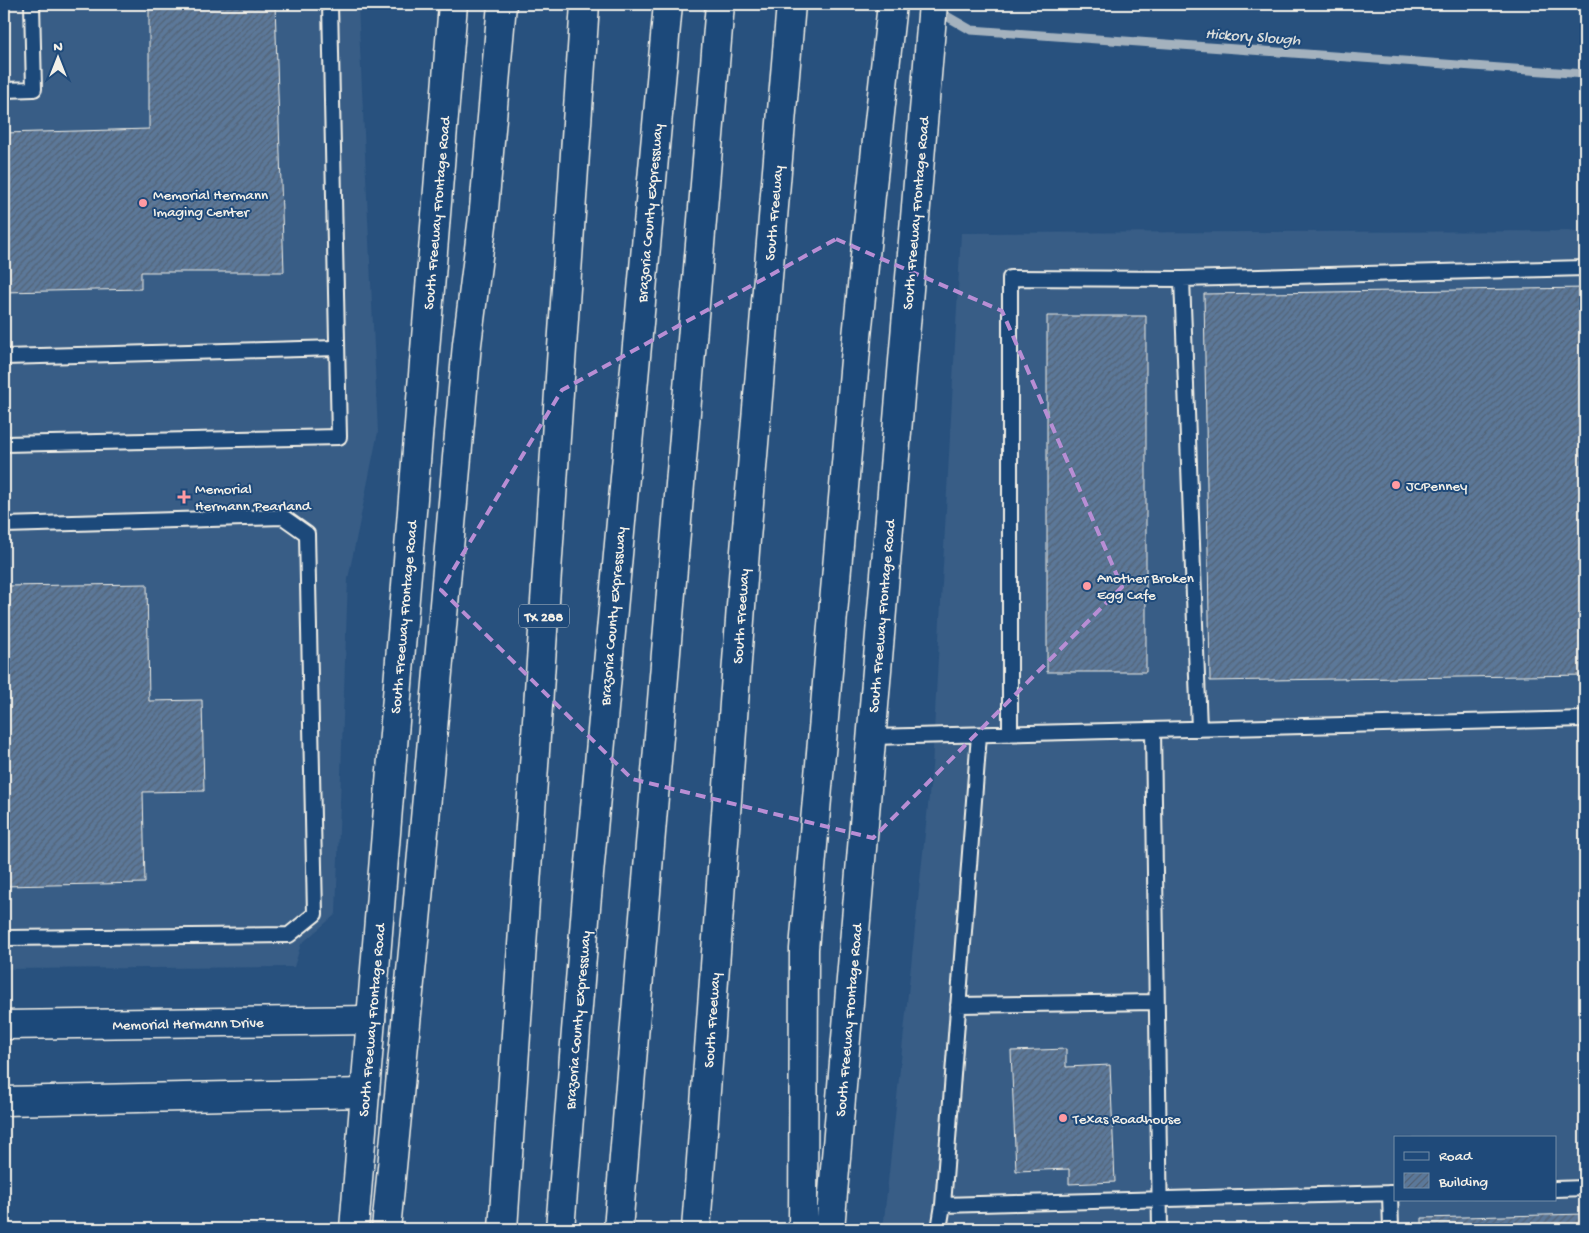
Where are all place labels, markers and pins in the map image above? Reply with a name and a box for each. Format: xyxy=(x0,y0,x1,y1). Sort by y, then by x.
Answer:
place label: Memorial Hermann Imaging Center xyxy=(153,187,268,222)
marker: Memorial Hermann Imaging Center xyxy=(137,197,149,209)
place label: JCPenney xyxy=(1406,478,1468,496)
marker: JCPenney xyxy=(1390,479,1402,491)
place label: Memorial Hermann Pearland xyxy=(195,481,312,516)
marker: Memorial Hermann Pearland xyxy=(177,490,191,504)
place label: Another Broken Egg Cafe xyxy=(1097,570,1194,605)
marker: Another Broken Egg Cafe xyxy=(1081,580,1093,592)
place label: Texas Roadhouse xyxy=(1072,1111,1181,1129)
marker: Texas Roadhouse xyxy=(1057,1112,1069,1124)

